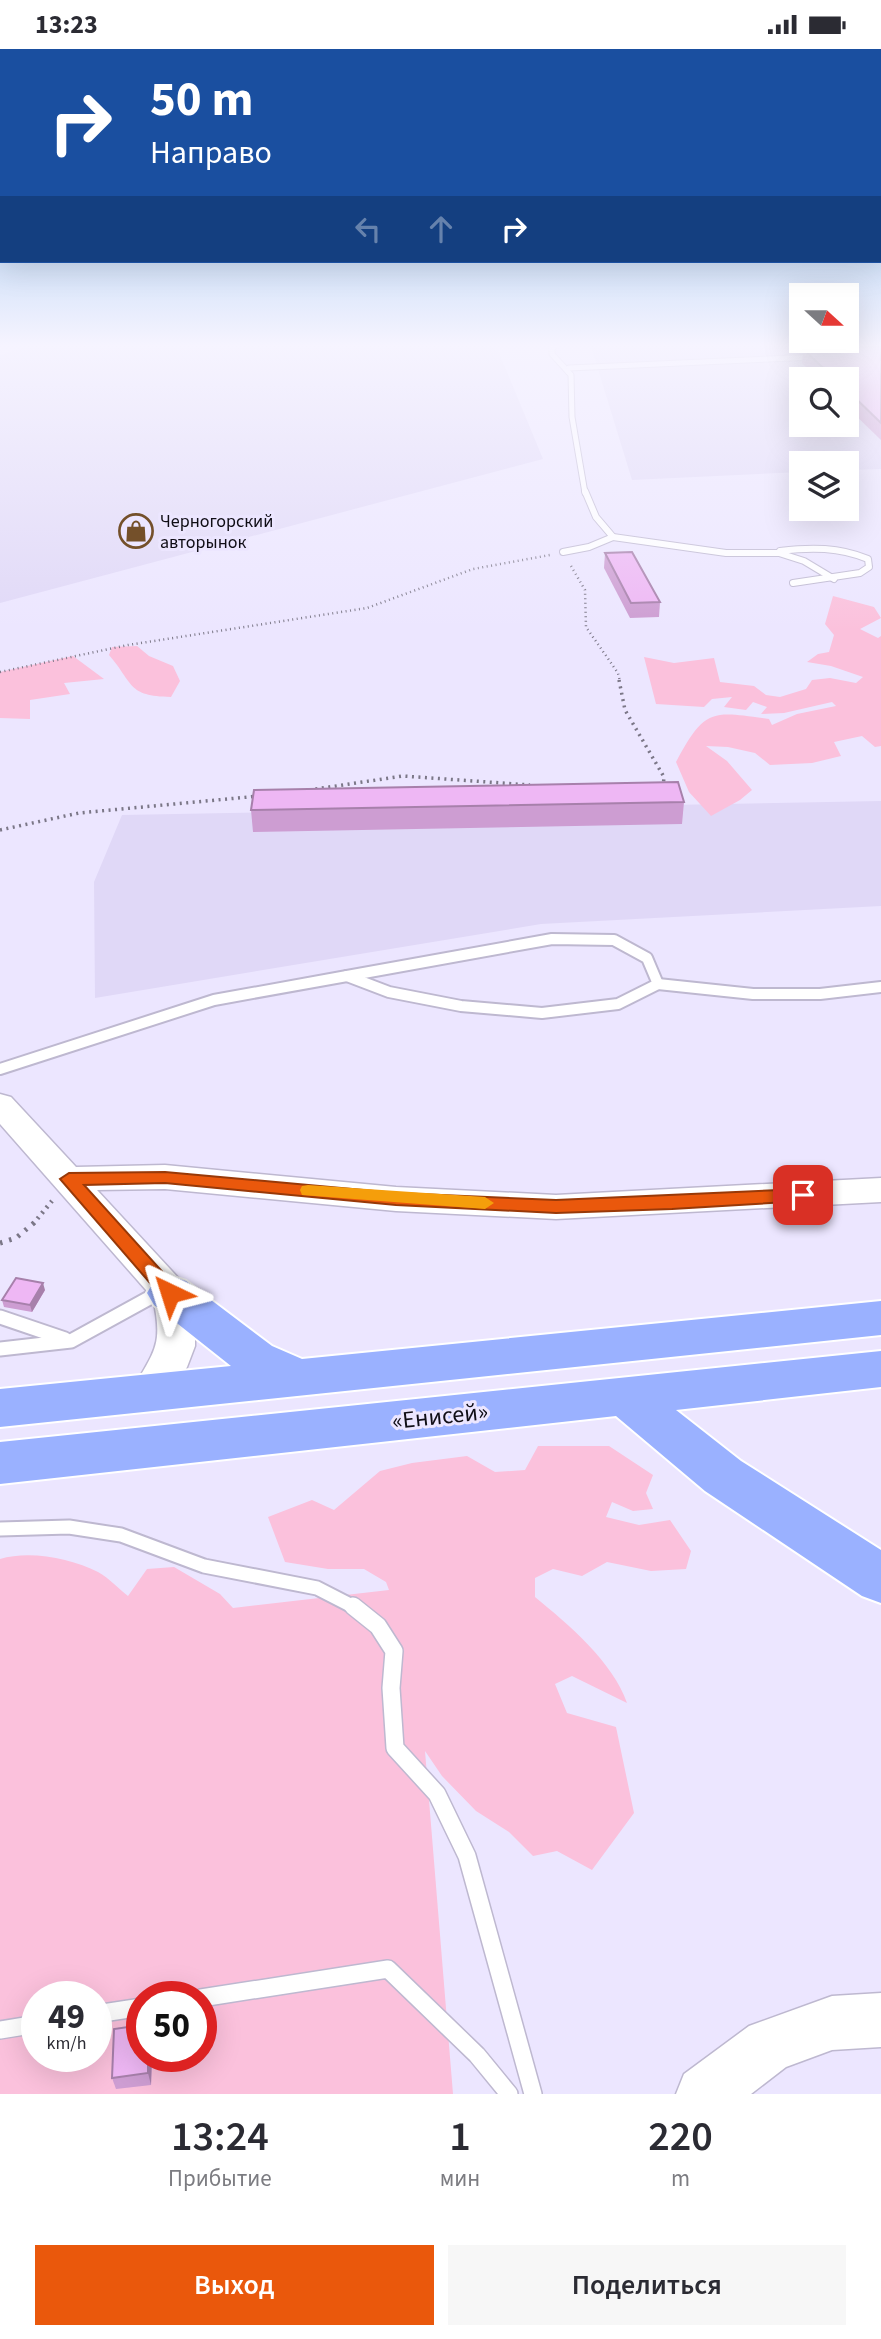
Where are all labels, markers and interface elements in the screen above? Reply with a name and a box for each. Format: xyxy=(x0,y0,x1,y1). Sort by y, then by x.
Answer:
text: 13:23 xyxy=(35,6,98,43)
text: 50 m xyxy=(150,65,254,135)
icon: right xyxy=(35,77,126,168)
text: Направо xyxy=(150,130,272,176)
icon: left xyxy=(349,210,387,248)
icon: ahead xyxy=(422,210,460,248)
icon: right xyxy=(495,210,533,248)
north arrow xyxy=(789,283,859,353)
map controls xyxy=(789,283,859,521)
button: search xyxy=(789,367,859,437)
button: layers xyxy=(789,451,859,521)
place label: Черногорский авторынок xyxy=(160,509,273,555)
shop icon: Черногорский авторынок xyxy=(117,512,155,550)
pin xyxy=(773,1165,833,1225)
icon: arrive xyxy=(784,1176,822,1214)
position arrow xyxy=(133,1256,207,1330)
street label: «Енисей» xyxy=(390,1394,490,1439)
speed limit sign: 50 xyxy=(126,1981,217,2072)
text: 49 xyxy=(48,1992,85,2042)
text: km/h xyxy=(47,2031,86,2056)
text: 13:24 xyxy=(171,2107,269,2167)
text: 1 xyxy=(449,2107,471,2167)
text: 220 xyxy=(648,2107,713,2167)
text: Прибытие xyxy=(168,2162,272,2195)
text: мин xyxy=(440,2162,480,2195)
text: m xyxy=(671,2162,690,2195)
button: Выход xyxy=(35,2245,434,2325)
button: Поделиться xyxy=(448,2245,846,2325)

